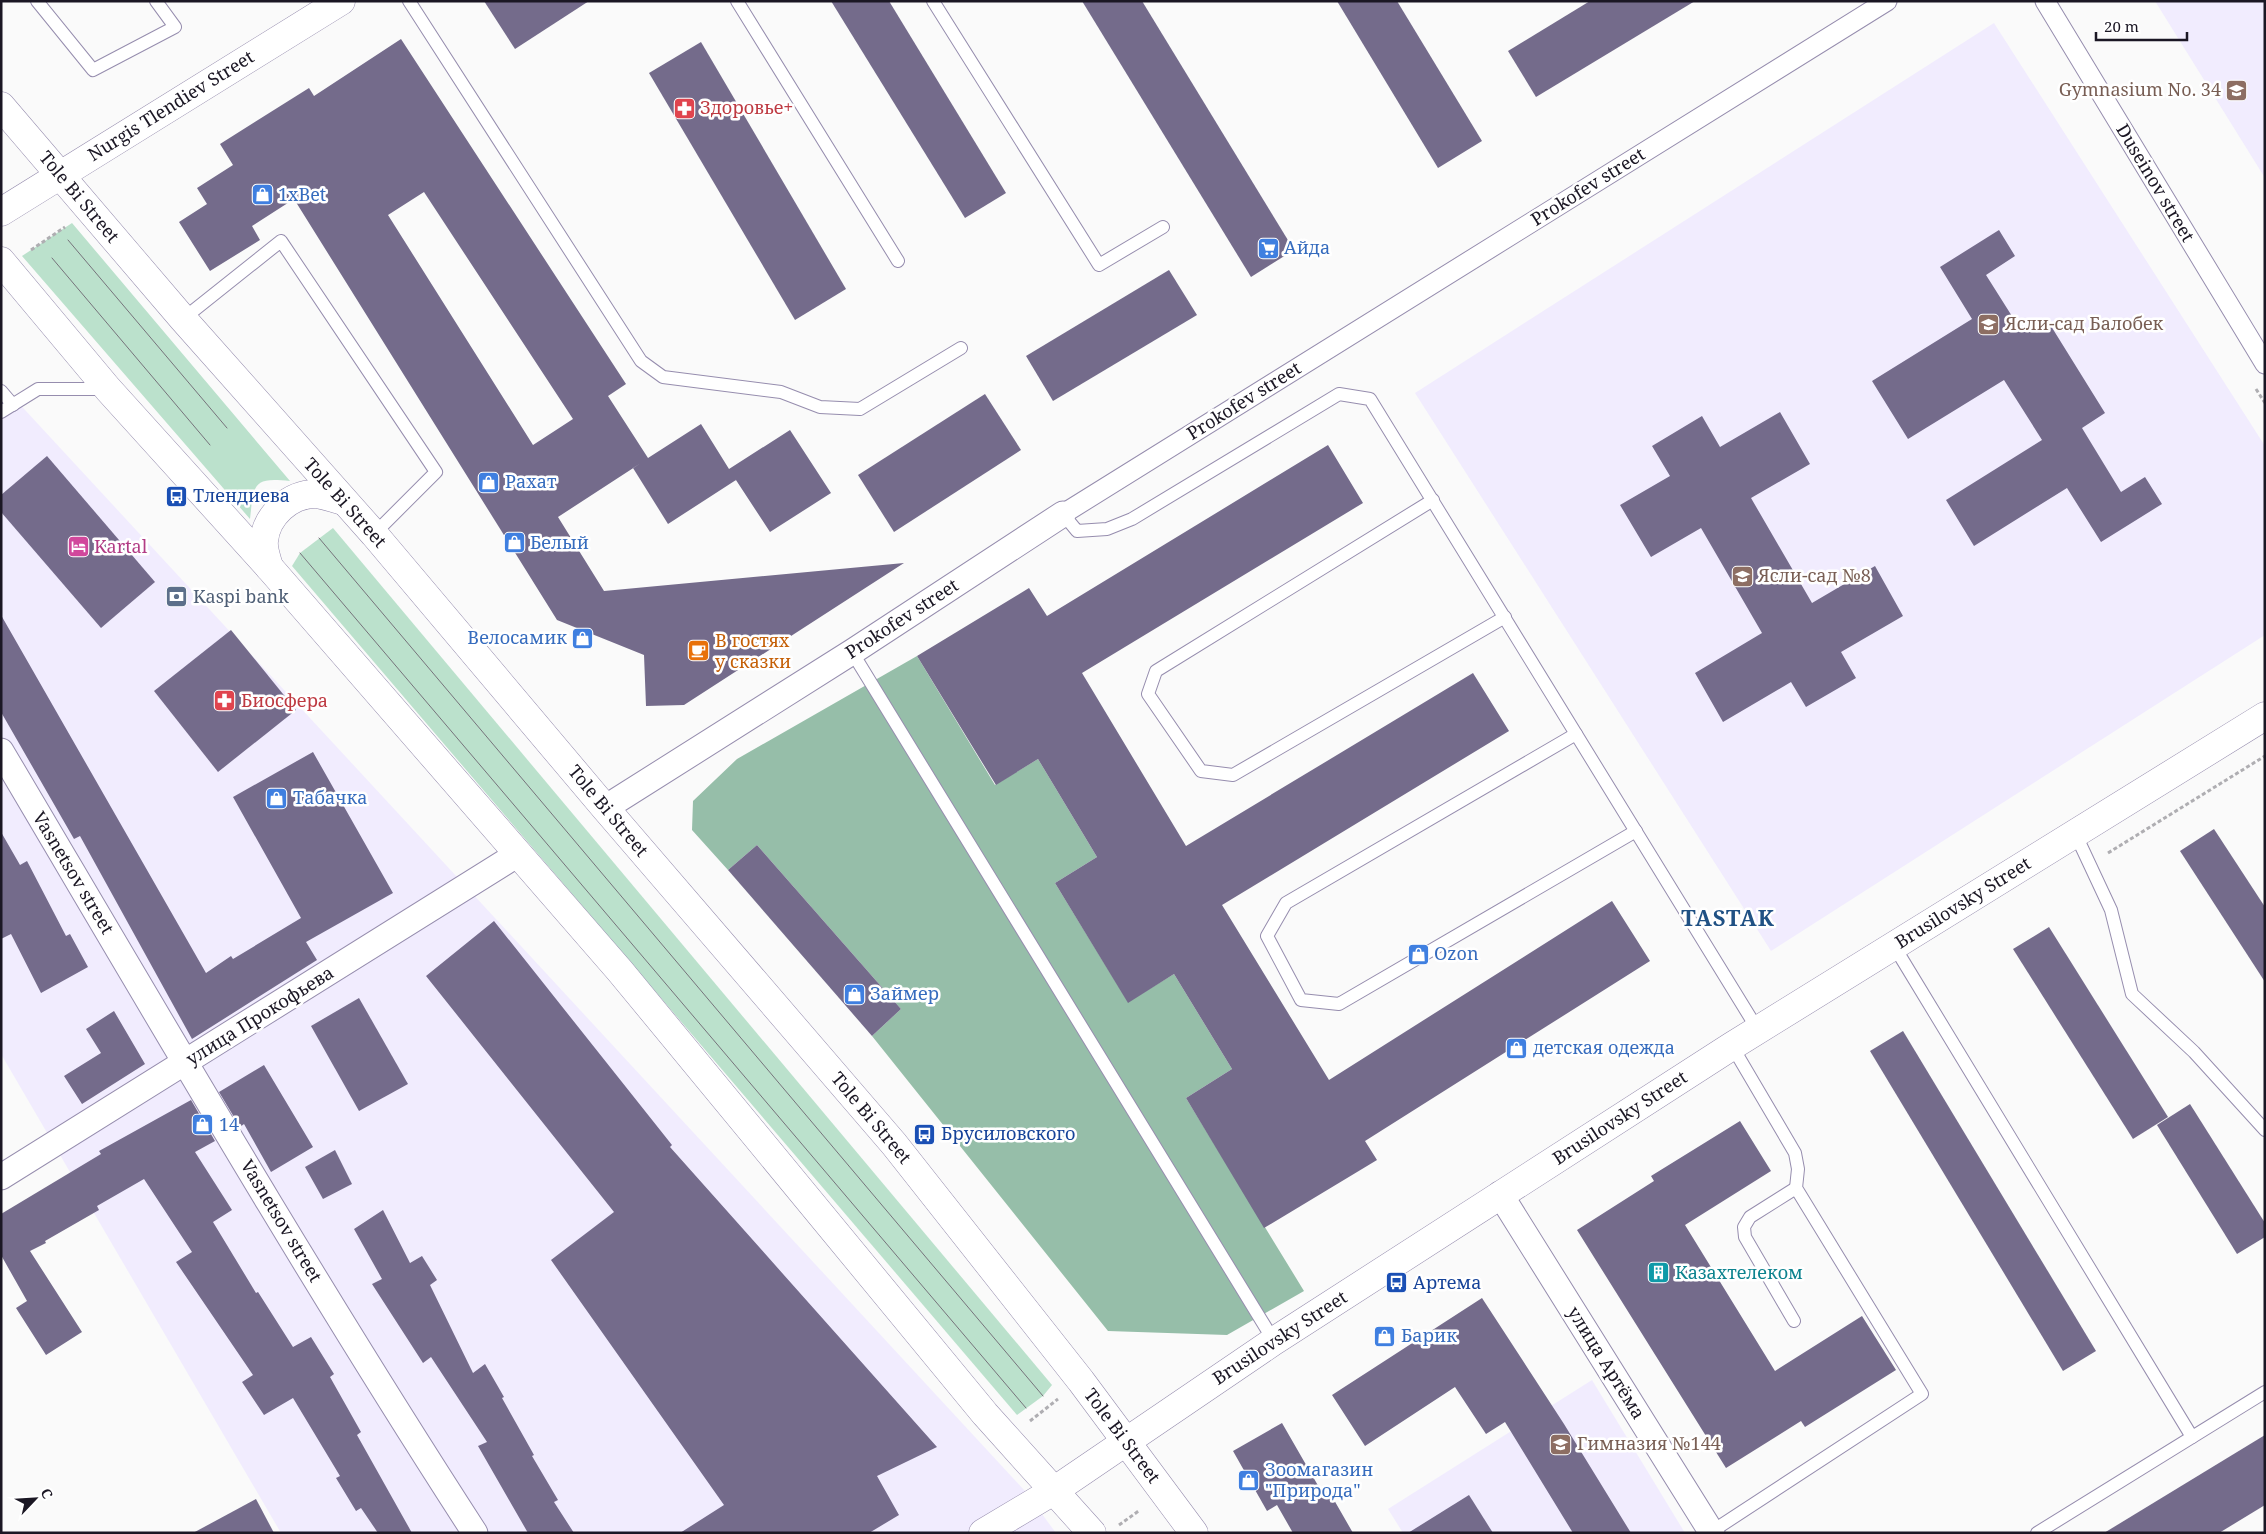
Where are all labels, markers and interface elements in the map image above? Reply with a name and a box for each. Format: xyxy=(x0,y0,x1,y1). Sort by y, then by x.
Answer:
scale bar xyxy=(2096,10,2187,42)
text: 20 m xyxy=(2104,16,2139,36)
street label: Nurgis Tlendiev Street xyxy=(83,44,258,166)
place label: Gymnasium No. 34 xyxy=(2059,77,2221,101)
school or university icon: Gymnasium No. 34 xyxy=(2225,78,2249,102)
place label: Здоровье+ xyxy=(700,95,793,119)
pharmacy icon: Здоровье+ xyxy=(672,96,696,120)
street label: Duseinov street xyxy=(2111,119,2201,246)
street label: Prokofev street xyxy=(1526,141,1649,231)
street label: Tole Bi Street xyxy=(34,145,125,247)
place label: 1xBet xyxy=(278,182,326,206)
shop icon: 1xBet xyxy=(250,183,274,207)
place label: Айда xyxy=(1284,235,1330,259)
supermarket icon: Айда xyxy=(1256,236,1280,260)
place label: Ясли-сад Балобек xyxy=(2004,311,2164,335)
school or university icon: Ясли-сад Балобек xyxy=(1977,312,2001,336)
street label: Prokofev street xyxy=(1182,355,1305,445)
street label: Tole Bi Street xyxy=(299,452,392,552)
place label: Рахат xyxy=(505,469,557,493)
shop icon: Рахат xyxy=(477,470,501,494)
place label: Тлендиева xyxy=(193,483,290,507)
bus stop icon: Тлендиева xyxy=(165,484,189,508)
place label: Белый xyxy=(530,530,589,554)
shop icon: Белый xyxy=(502,531,526,555)
place label: Kartal xyxy=(94,534,148,558)
hotel icon: Kartal xyxy=(66,535,90,559)
place label: Ясли-сад №8 xyxy=(1757,563,1871,587)
school or university icon: Ясли-сад №8 xyxy=(1730,564,1754,588)
street label: Prokofev street xyxy=(840,573,963,664)
place label: Kaspi bank xyxy=(193,584,289,608)
bank icon: Kaspi bank xyxy=(165,585,189,609)
place label: Велосамик xyxy=(467,625,567,649)
shop icon: Велосамик xyxy=(571,626,595,650)
place label: В гостях у сказки xyxy=(715,628,791,673)
cafe icon: В гостях у сказки xyxy=(687,639,711,663)
place label: Биосфера xyxy=(241,688,328,712)
pharmacy icon: Биосфера xyxy=(213,689,237,713)
street label: Tole Bi Street xyxy=(563,759,654,861)
place label: Табачка xyxy=(293,785,368,809)
shop icon: Табачка xyxy=(265,786,289,810)
street label: Vasnetsov street xyxy=(28,807,120,938)
street label: Brusilovsky Street xyxy=(1890,851,2035,954)
district label: TASTAK xyxy=(1681,902,1775,932)
place label: Ozon xyxy=(1434,941,1479,965)
shop icon: Ozon xyxy=(1406,942,1430,966)
street label: улица Прокофьева xyxy=(181,960,338,1070)
place label: Займер xyxy=(870,981,939,1005)
shop icon: Займер xyxy=(842,982,866,1006)
place label: детская одежда xyxy=(1533,1035,1675,1059)
shop icon: детская одежда xyxy=(1505,1036,1529,1060)
street label: Brusilovsky Street xyxy=(1548,1065,1691,1170)
street label: Tole Bi Street xyxy=(826,1066,917,1168)
place label: 14 xyxy=(219,1112,239,1136)
shop icon: 14 xyxy=(191,1113,215,1137)
place label: Брусиловского xyxy=(941,1121,1075,1145)
bus stop icon: Брусиловского xyxy=(913,1122,937,1146)
street label: Vasnetsov street xyxy=(236,1155,328,1286)
place label: Казахтелеком xyxy=(1675,1260,1803,1284)
building icon: Казахтелеком xyxy=(1647,1261,1671,1285)
place label: Артема xyxy=(1413,1270,1481,1294)
bus stop icon: Артема xyxy=(1385,1271,1409,1295)
street label: Brusilovsky Street xyxy=(1208,1285,1351,1390)
street label: улица Артёма xyxy=(1563,1302,1651,1423)
place label: Барик xyxy=(1401,1323,1457,1347)
shop icon: Барик xyxy=(1373,1324,1397,1348)
street label: Tole Bi Street xyxy=(1079,1383,1166,1488)
place label: Гимназия №144 xyxy=(1577,1431,1721,1455)
school or university icon: Гимназия №144 xyxy=(1549,1432,1573,1456)
place label: Зоомагазин "Природа" xyxy=(1265,1457,1373,1502)
shop icon: Зоомагазин "Природа" xyxy=(1237,1468,1261,1492)
north arrow xyxy=(10,1474,60,1524)
text: С xyxy=(37,1485,58,1501)

